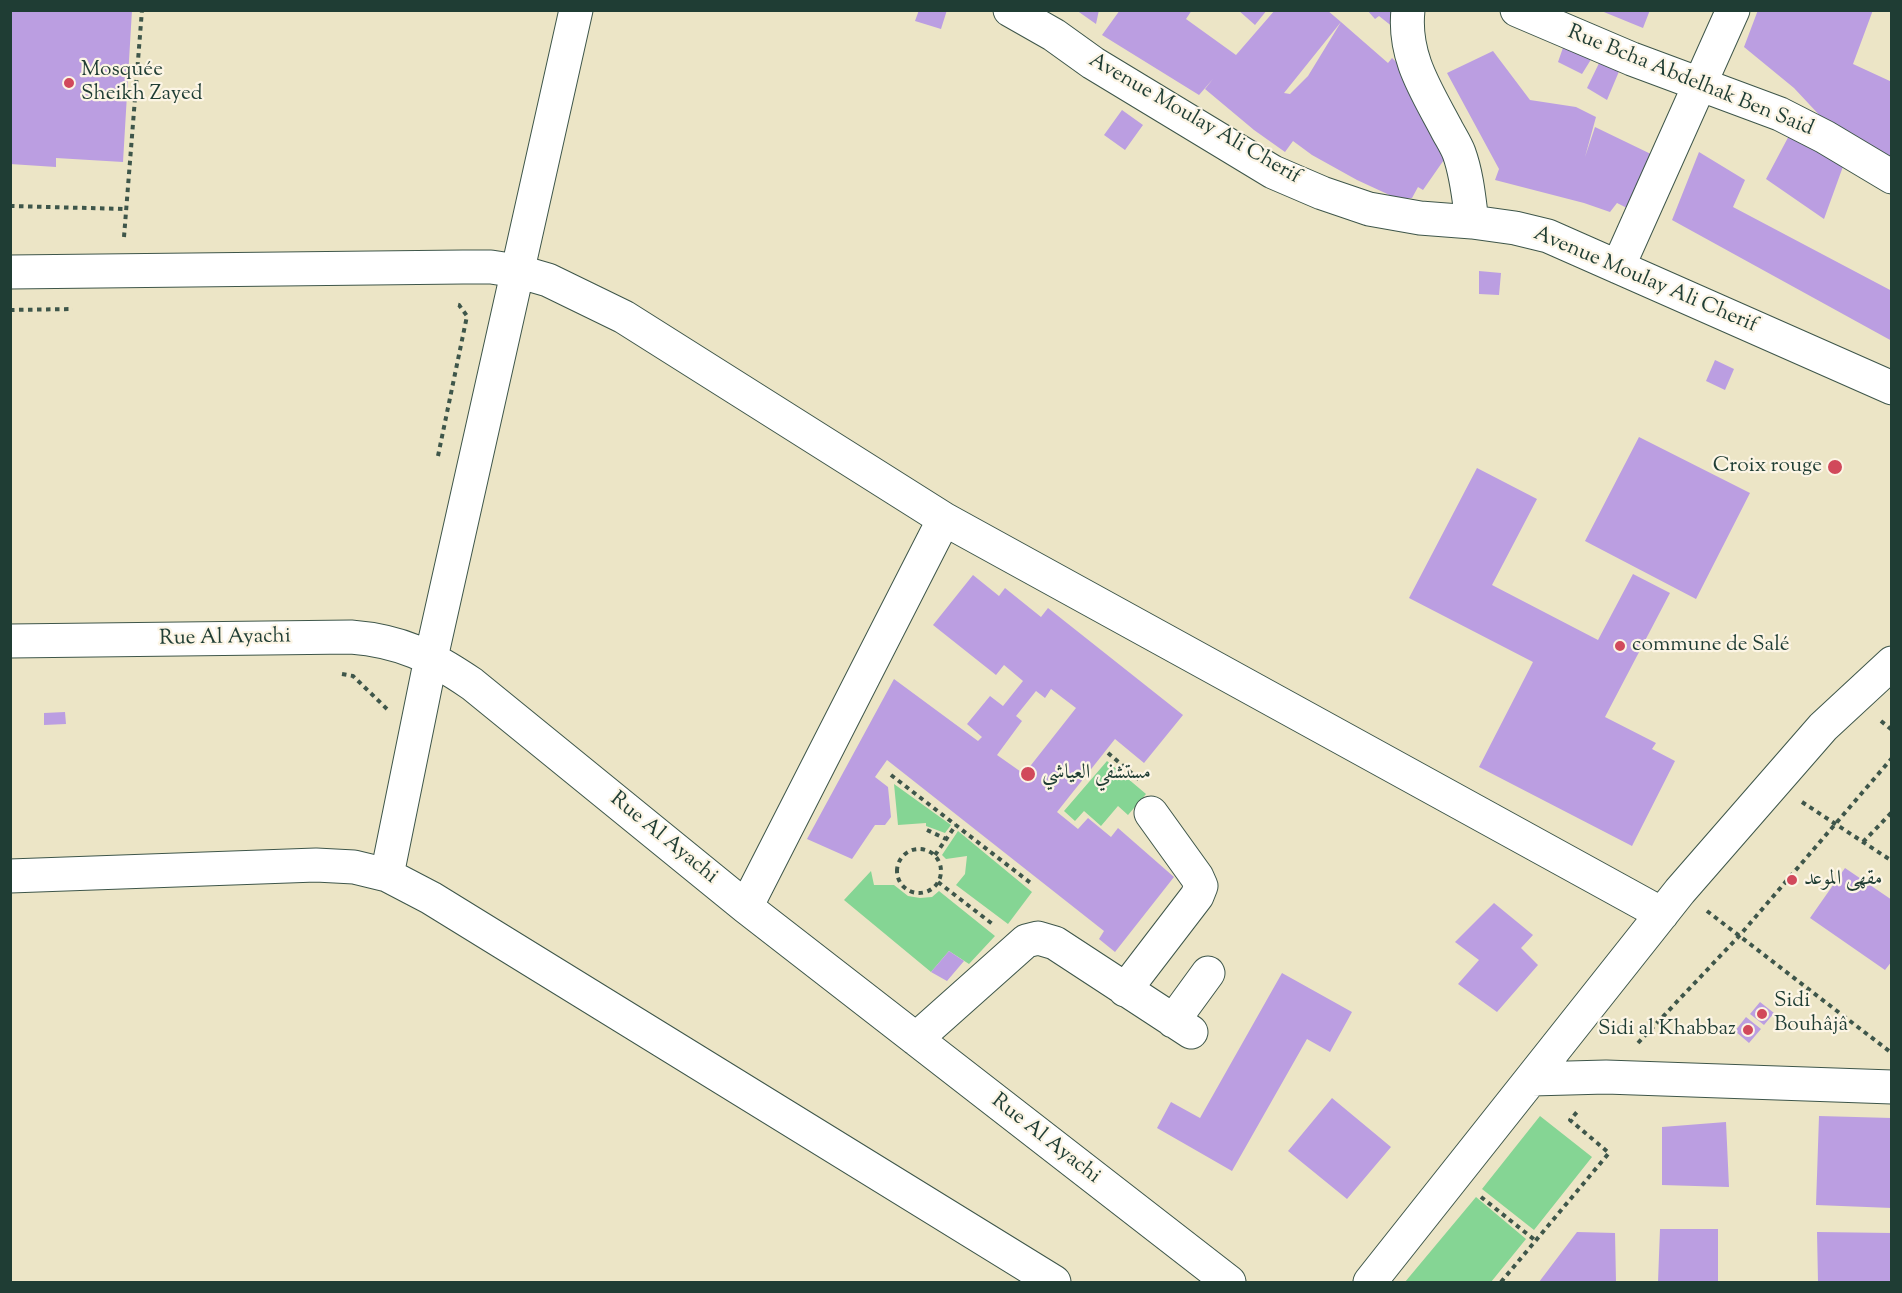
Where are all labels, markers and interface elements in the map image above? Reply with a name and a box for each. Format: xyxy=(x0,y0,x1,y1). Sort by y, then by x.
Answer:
street label: Rue Bcha Abdelhak Ben Said xyxy=(1563,21,1817,143)
street label: Avenue Moulay Ali Cherif xyxy=(1083,49,1305,191)
place label: Mosquée Sheikh Zayed xyxy=(81,58,203,108)
marker: Mosquée Sheikh Zayed xyxy=(62,76,76,90)
street label: Avenue Moulay Ali Cherif xyxy=(1529,222,1761,340)
place label: Croix rouge xyxy=(1713,454,1822,480)
marker: Croix rouge xyxy=(1826,458,1844,476)
street label: Rue Al Ayachi xyxy=(159,625,291,653)
place label: commune de Salé xyxy=(1632,633,1790,659)
marker: commune de Salé xyxy=(1613,639,1627,653)
place label: مستشفي العياشي xyxy=(1042,761,1151,787)
marker: مستشفي العياشي xyxy=(1019,765,1037,783)
street label: Rue Al Ayachi xyxy=(604,788,722,890)
place label: مقهى الموعد xyxy=(1804,867,1882,893)
marker: مقهى الموعد xyxy=(1785,873,1799,887)
place label: Sidi Bouhâjâ xyxy=(1774,989,1848,1039)
marker: Sidi Bouhâjâ xyxy=(1755,1007,1769,1021)
place label: Sidi al Khabbaz xyxy=(1598,1017,1736,1043)
marker: Sidi al Khabbaz xyxy=(1741,1023,1755,1037)
street label: Rue Al Ayachi xyxy=(985,1090,1105,1190)

